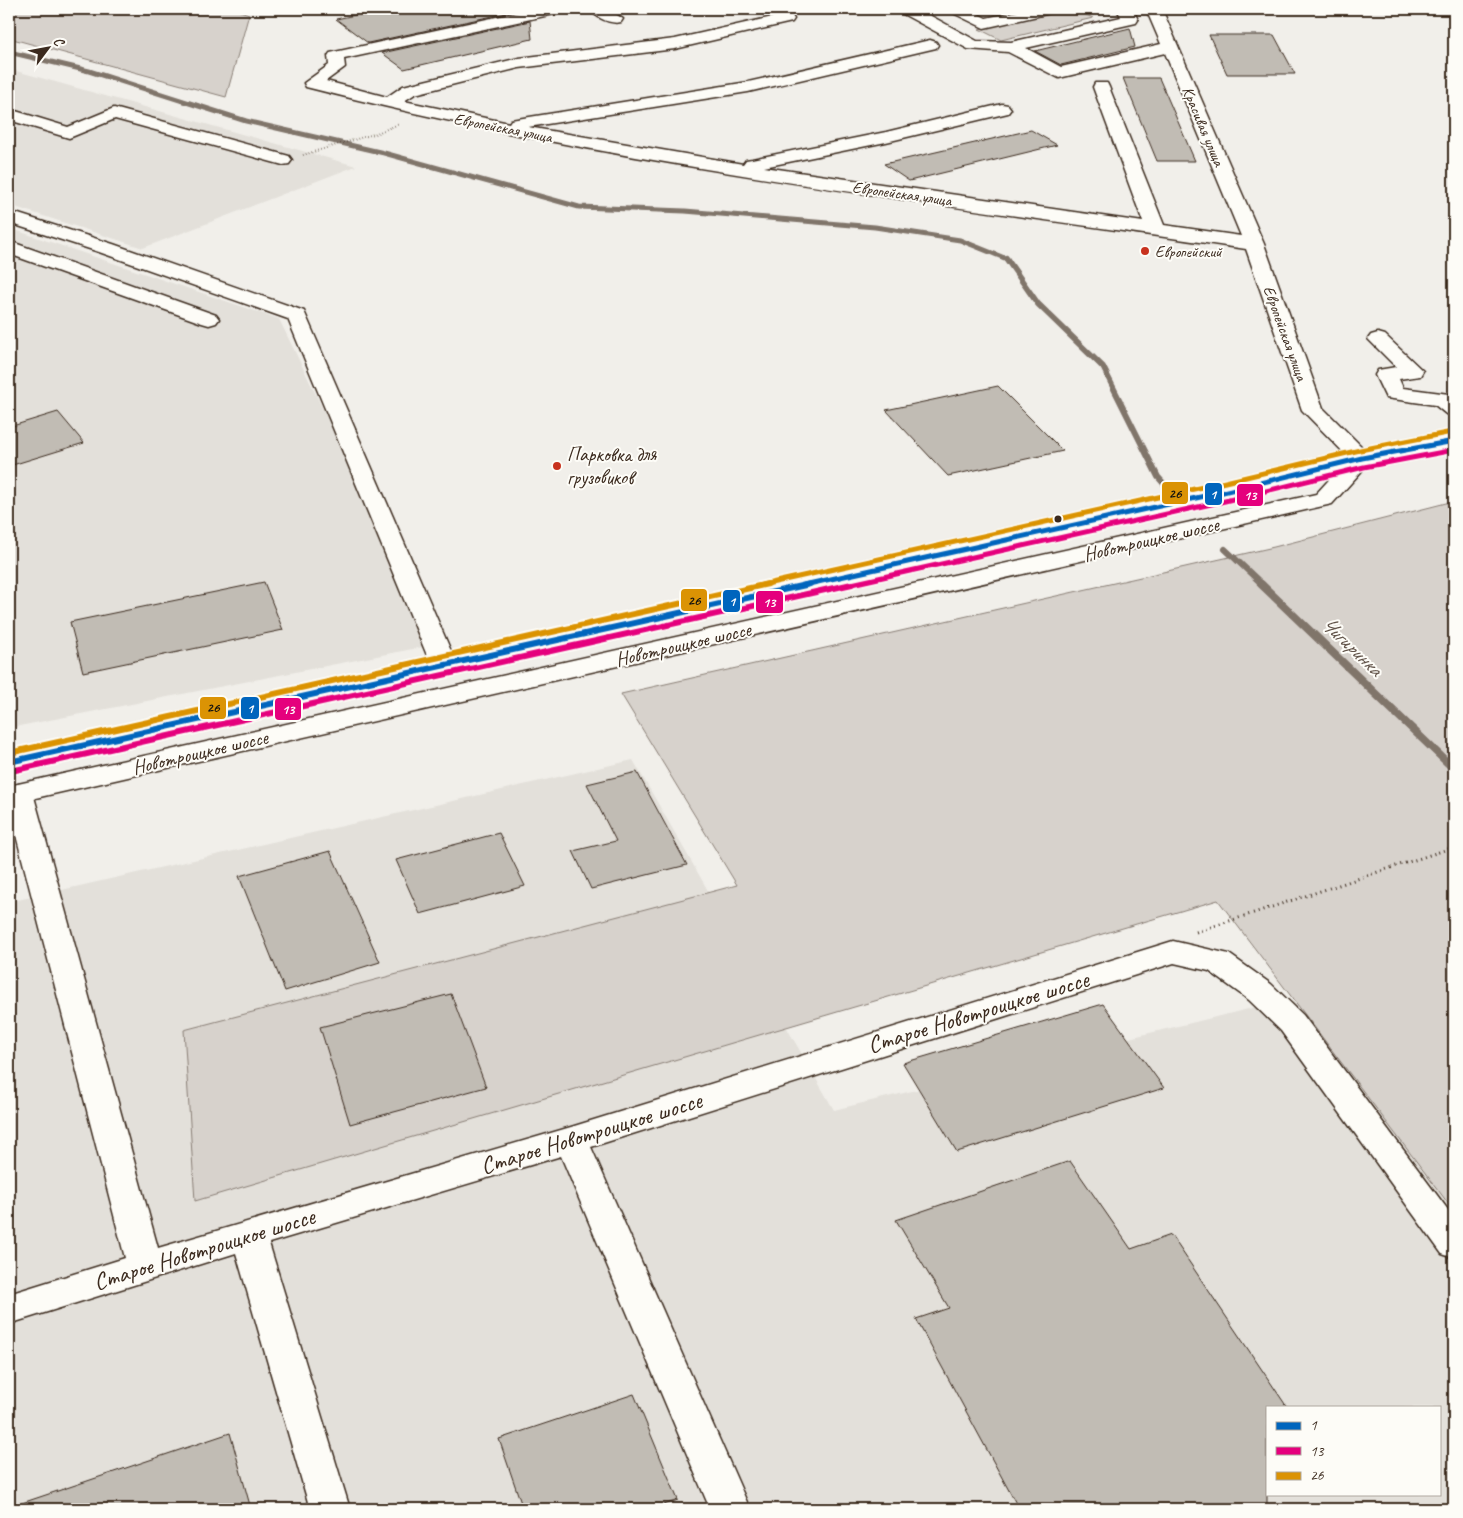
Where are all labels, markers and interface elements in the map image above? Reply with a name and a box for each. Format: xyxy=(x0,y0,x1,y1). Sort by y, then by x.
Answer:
north arrow xyxy=(22,22,72,72)
text: С xyxy=(50,34,69,51)
street label: Красивая улица xyxy=(1177,83,1229,170)
street label: Европейская улица xyxy=(452,109,555,148)
street label: Европейская улица xyxy=(851,177,954,211)
place label: Европейский xyxy=(1155,242,1223,262)
marker: Европейский xyxy=(1139,245,1151,257)
street label: Европейская улица xyxy=(1259,283,1312,385)
place label: Парковка для грузовиков xyxy=(567,442,657,490)
marker: Парковка для грузовиков xyxy=(551,460,563,472)
line badge: 26 xyxy=(1161,481,1189,505)
line badge: 1 xyxy=(1204,482,1223,506)
line badge: 13 xyxy=(1236,483,1264,507)
text: 26 xyxy=(1169,485,1183,502)
text: 1 xyxy=(1210,486,1218,503)
text: 13 xyxy=(1244,487,1258,504)
street label: Новотроицкое шоссе xyxy=(1081,511,1223,567)
unlabelled marker xyxy=(1053,514,1063,524)
line badge: 26 xyxy=(680,588,708,612)
line badge: 1 xyxy=(722,589,741,613)
line badge: 13 xyxy=(755,590,784,614)
text: 26 xyxy=(688,592,702,609)
text: 1 xyxy=(729,593,737,610)
text: 13 xyxy=(763,594,777,611)
water label: Чигиринка xyxy=(1316,611,1389,683)
street label: Новотроицкое шоссе xyxy=(613,616,755,672)
line badge: 26 xyxy=(199,696,227,720)
line badge: 1 xyxy=(240,696,260,720)
line badge: 13 xyxy=(274,697,302,721)
text: 26 xyxy=(207,699,221,716)
text: 1 xyxy=(247,700,255,717)
text: 13 xyxy=(282,701,296,718)
street label: Новотроицкое шоссе xyxy=(130,724,272,780)
street label: Старое Новотроицкое шоссе xyxy=(864,963,1094,1060)
street label: Старое Новотроицкое шоссе xyxy=(477,1084,707,1181)
street label: Старое Новотроицкое шоссе xyxy=(90,1200,320,1297)
legend xyxy=(1266,1406,1440,1496)
text: 1 xyxy=(1310,1416,1318,1435)
text: 13 xyxy=(1310,1442,1325,1461)
text: 26 xyxy=(1310,1466,1325,1485)

